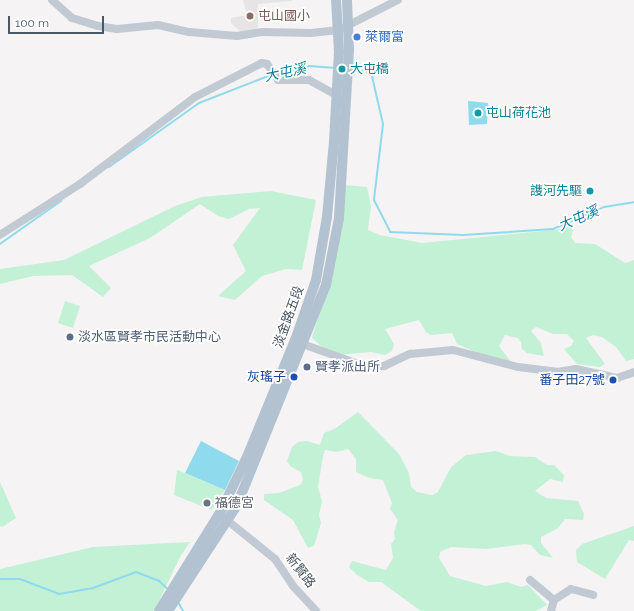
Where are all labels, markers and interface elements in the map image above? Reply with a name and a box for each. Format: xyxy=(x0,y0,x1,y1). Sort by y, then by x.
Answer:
scale bar xyxy=(10,8,106,34)
place label: 屯山國小 xyxy=(258,8,310,24)
marker: 屯山國小 xyxy=(245,11,255,21)
text: 100 m xyxy=(15,16,49,30)
place label: 萊爾富 xyxy=(365,29,404,45)
marker: 萊爾富 xyxy=(352,32,362,42)
water label: 大屯溪 xyxy=(263,59,307,85)
place label: 大屯橋 xyxy=(350,61,389,77)
marker: 大屯橋 xyxy=(337,64,347,74)
place label: 屯山荷花池 xyxy=(486,105,551,121)
marker: 屯山荷花池 xyxy=(473,108,483,118)
place label: 謢河先驅 xyxy=(530,183,582,199)
marker: 謢河先驅 xyxy=(585,186,595,196)
water label: 大屯溪 xyxy=(555,202,601,234)
street label: 淡金路五段 xyxy=(271,284,307,350)
place label: 淡水區賢孝市民活動中心 xyxy=(78,329,221,345)
marker: 淡水區賢孝市民活動中心 xyxy=(65,332,75,342)
place label: 賢孝派出所 xyxy=(315,359,380,375)
marker: 賢孝派出所 xyxy=(302,362,312,372)
place label: 灰瑤子 xyxy=(247,369,286,385)
marker: 灰瑤子 xyxy=(289,372,299,382)
place label: 番子田27號 xyxy=(539,372,605,388)
marker: 番子田27號 xyxy=(608,375,618,385)
place label: 福德宮 xyxy=(215,495,254,511)
marker: 福德宮 xyxy=(202,498,212,508)
street label: 新賢路 xyxy=(282,551,318,591)

